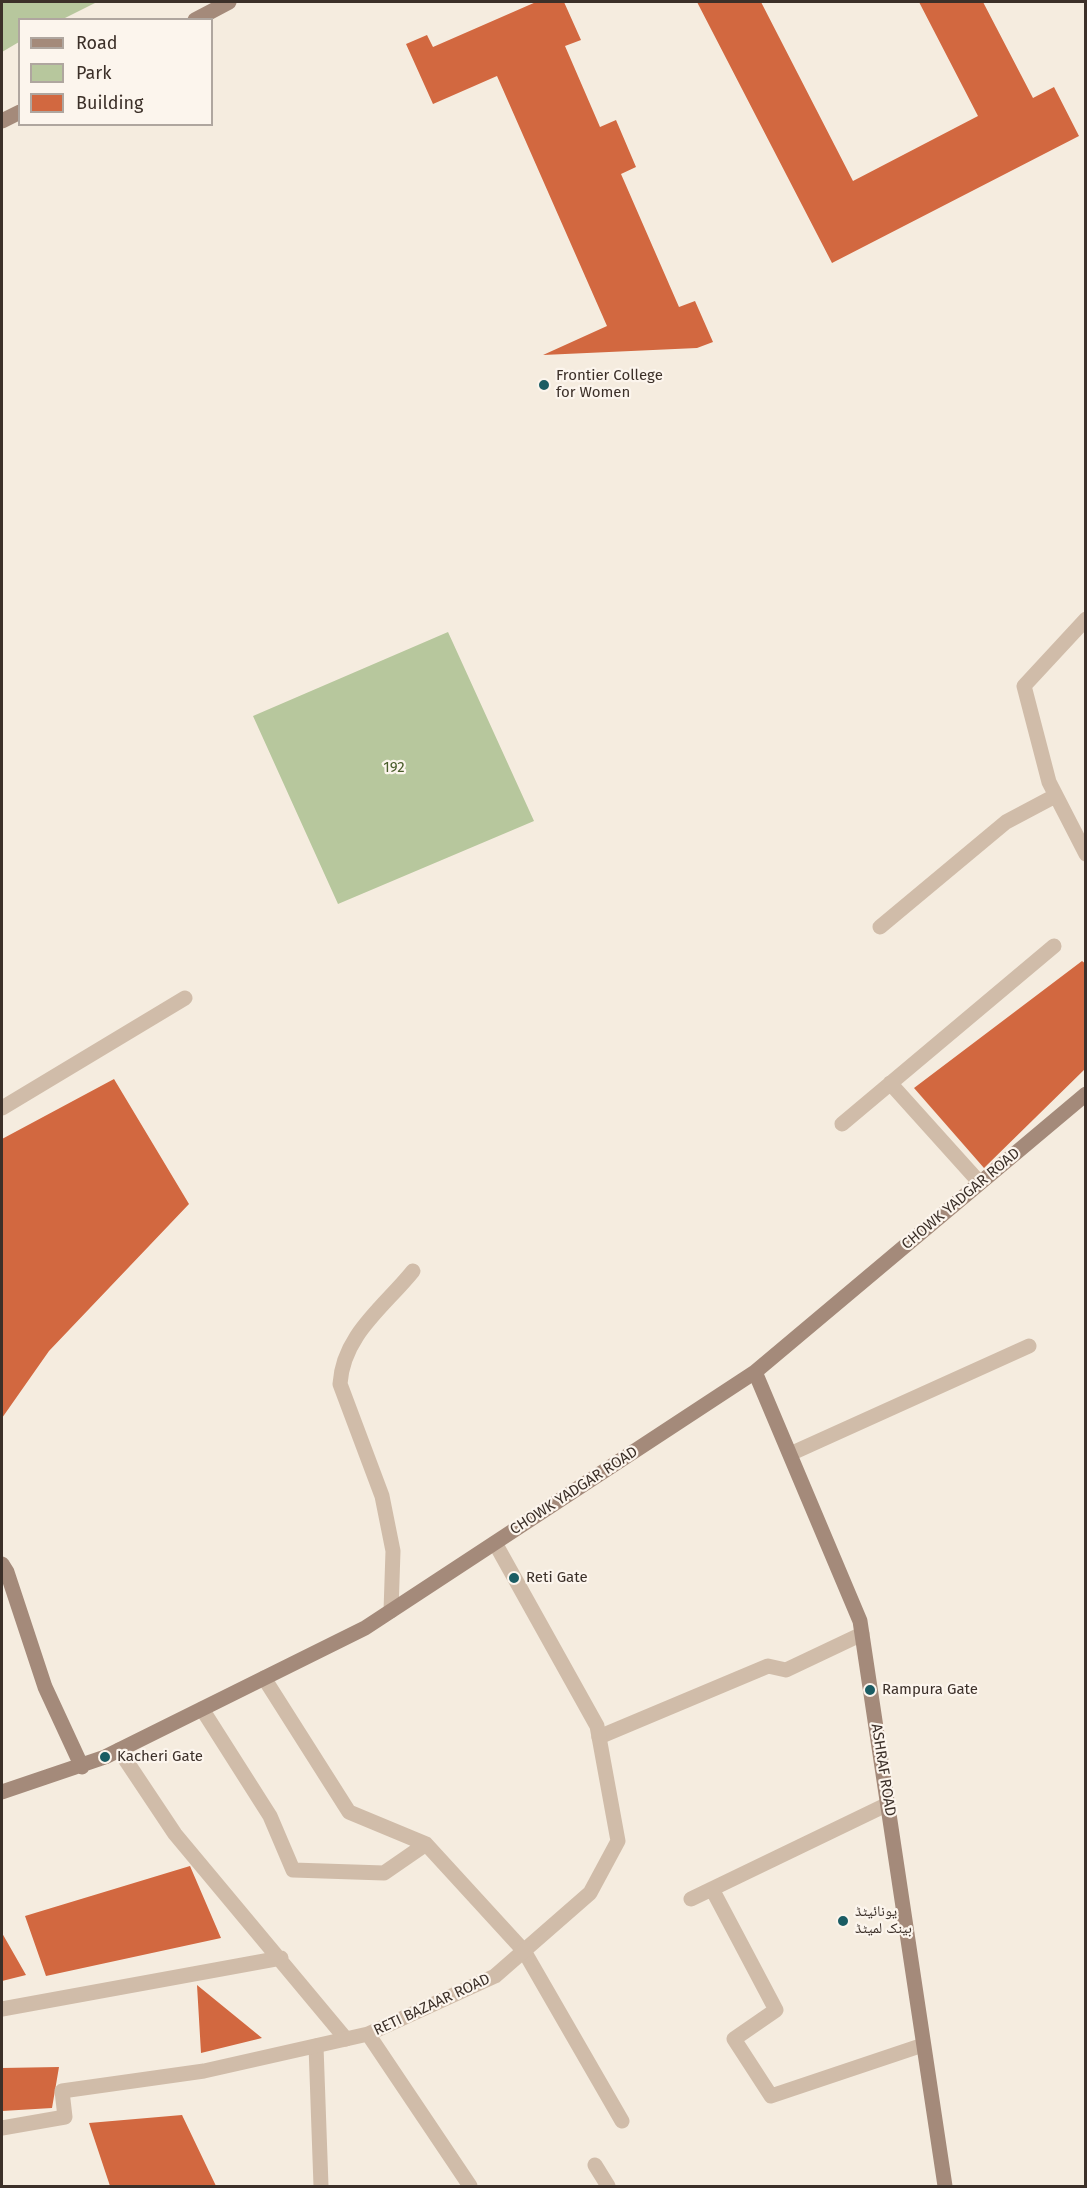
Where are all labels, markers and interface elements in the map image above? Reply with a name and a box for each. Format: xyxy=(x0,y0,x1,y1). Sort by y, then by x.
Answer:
legend xyxy=(18,18,213,126)
text: Road xyxy=(76,32,118,54)
text: Park xyxy=(76,62,111,84)
text: Building xyxy=(76,92,143,114)
place label: Frontier College for Women xyxy=(556,367,663,402)
marker: Frontier College for Women xyxy=(537,378,551,392)
park label: 192 xyxy=(383,759,405,777)
street label: CHOWK YADGAR ROAD xyxy=(898,1144,1024,1254)
street label: CHOWK YADGAR ROAD xyxy=(507,1443,641,1539)
place label: Reti Gate xyxy=(526,1569,588,1587)
marker: Reti Gate xyxy=(507,1571,521,1585)
place label: Rampura Gate xyxy=(882,1681,978,1699)
marker: Rampura Gate xyxy=(863,1683,877,1697)
street label: ASHRAF ROAD xyxy=(867,1722,899,1818)
place label: Kacheri Gate xyxy=(117,1748,203,1766)
marker: Kacheri Gate xyxy=(98,1750,112,1764)
place label: یونائیٹڈ بینک لمیٹڈ xyxy=(855,1903,912,1938)
marker: یونائیٹڈ بینک لمیٹڈ xyxy=(836,1914,850,1928)
street label: RETI BAZAAR ROAD xyxy=(371,1970,493,2040)

